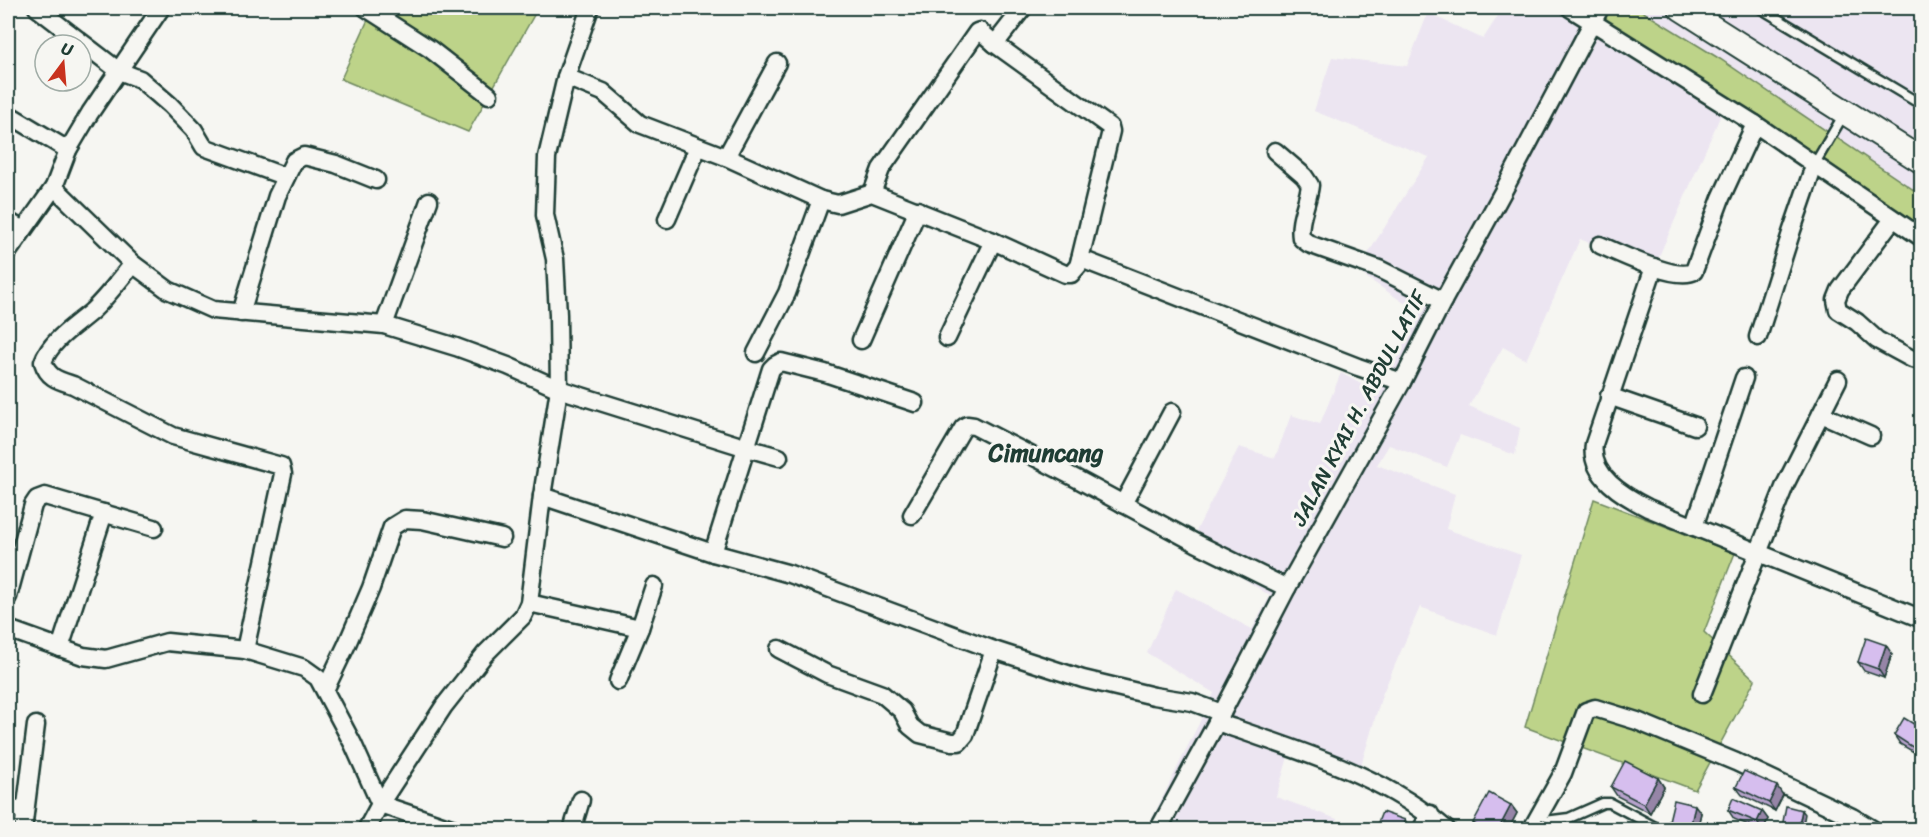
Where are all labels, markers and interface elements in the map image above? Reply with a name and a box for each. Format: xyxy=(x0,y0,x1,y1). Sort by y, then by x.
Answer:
north arrow xyxy=(33,33,93,93)
text: U xyxy=(58,34,77,65)
street label: JALAN KYAI H. ABDUL LATIF xyxy=(1280,282,1438,534)
district label: Cimuncang xyxy=(988,432,1103,474)

